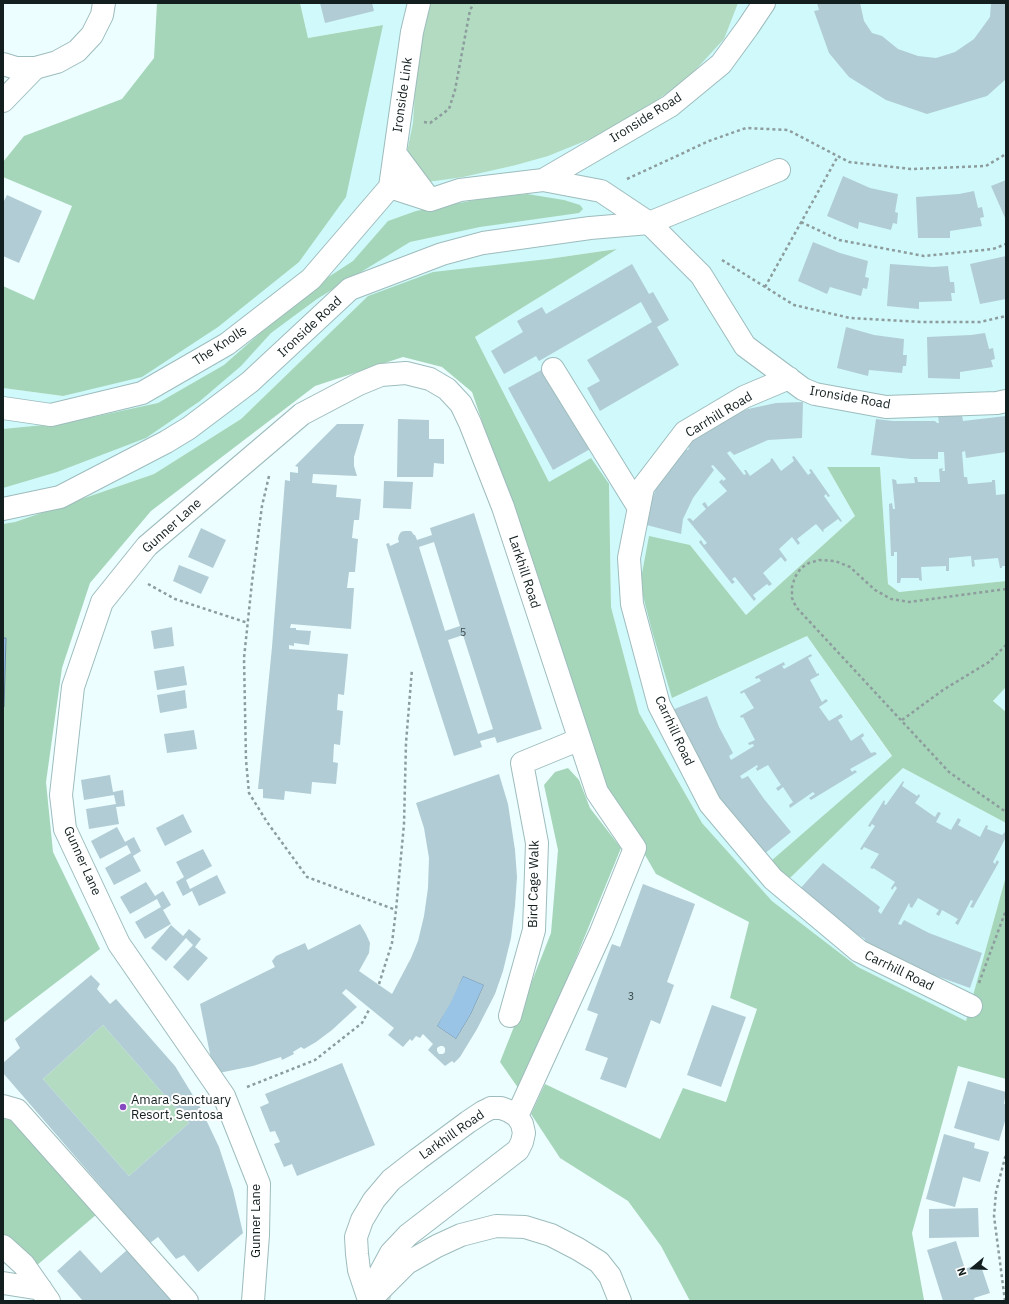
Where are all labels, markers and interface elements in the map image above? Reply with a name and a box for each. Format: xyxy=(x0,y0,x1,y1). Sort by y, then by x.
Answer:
street label: Ironside Link xyxy=(390,56,416,134)
street label: Ironside Road xyxy=(607,90,685,146)
street label: Ironside Road xyxy=(275,293,345,361)
street label: The Knolls xyxy=(190,323,250,369)
street label: Ironside Road xyxy=(808,383,892,413)
street label: Carrhill Road xyxy=(683,389,755,441)
street label: Gunner Lane xyxy=(139,495,205,557)
street label: Larkhill Road xyxy=(505,534,543,610)
house number: 5 xyxy=(460,626,466,640)
street label: Carrhill Road xyxy=(651,694,697,768)
street label: Gunner Lane xyxy=(60,824,104,898)
street label: Bird Cage Walk xyxy=(525,840,543,928)
street label: Carrhill Road xyxy=(862,948,936,994)
house number: 3 xyxy=(628,990,634,1004)
place label: Amara Sanctuary Resort, Sentosa xyxy=(131,1092,231,1123)
marker: Amara Sanctuary Resort, Sentosa xyxy=(118,1102,128,1112)
street label: Larkhill Road xyxy=(417,1107,487,1163)
street label: Gunner Lane xyxy=(248,1184,264,1258)
north arrow xyxy=(953,1248,993,1288)
text: N xyxy=(954,1266,970,1278)

